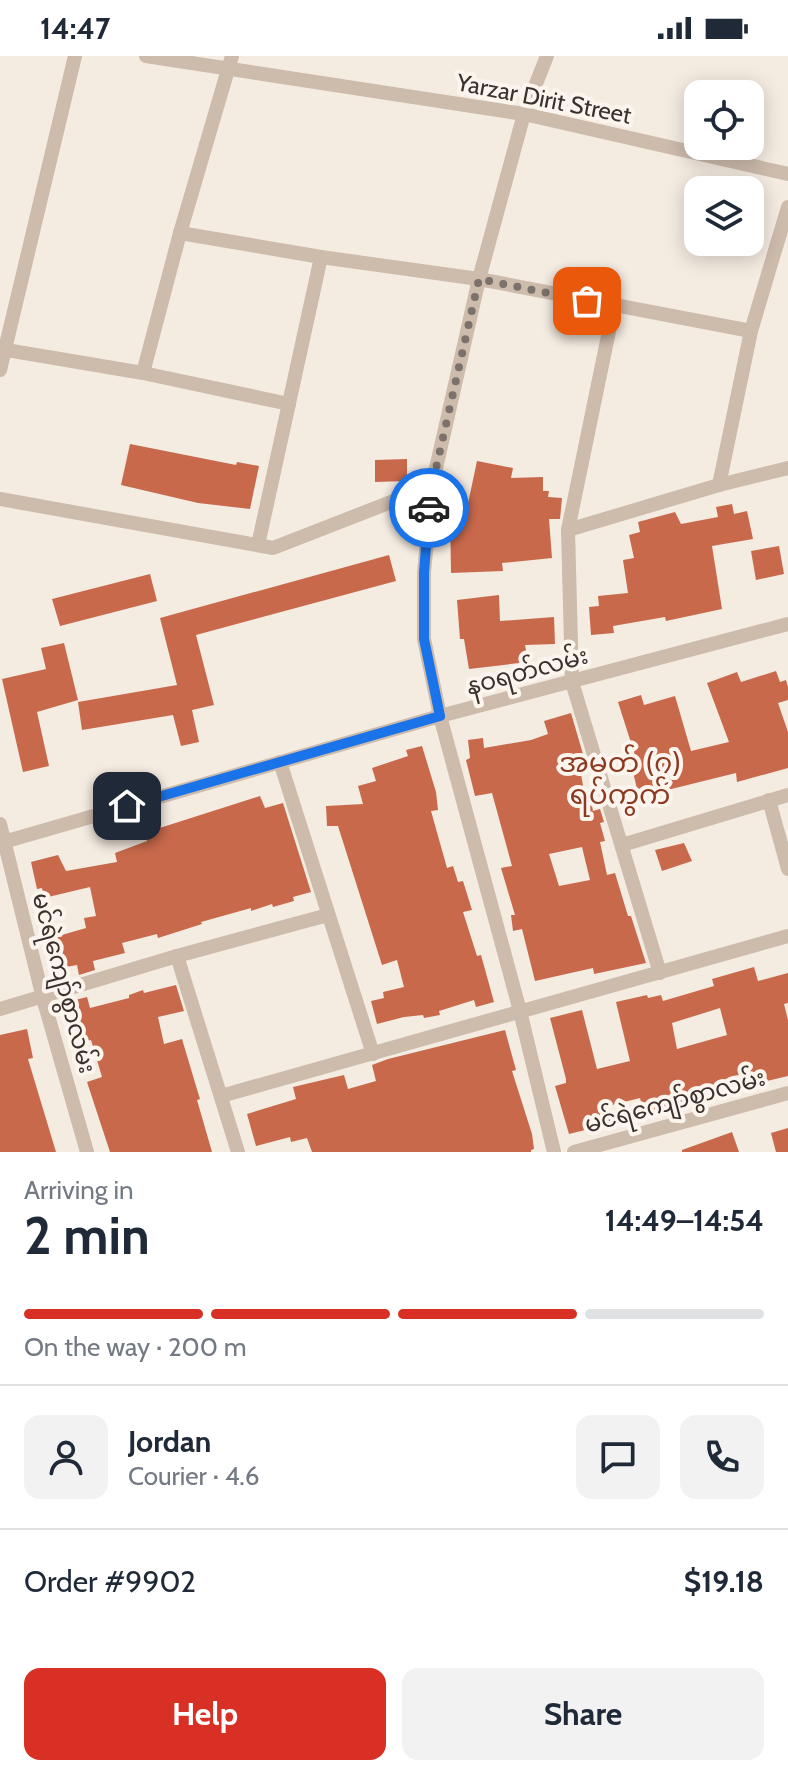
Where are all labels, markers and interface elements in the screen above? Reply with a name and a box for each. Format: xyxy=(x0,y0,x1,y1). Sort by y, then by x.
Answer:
text: 14:47 xyxy=(40,10,110,47)
street label: Yarzar Dirit Street xyxy=(453,67,634,130)
map controls xyxy=(684,80,764,256)
button: locate xyxy=(684,80,764,160)
button: layers xyxy=(684,176,764,256)
pin xyxy=(553,267,621,335)
icon: bag xyxy=(565,279,609,323)
courier xyxy=(389,468,469,548)
icon: car xyxy=(407,486,451,530)
street label: နဝရတ်လမ်း xyxy=(463,639,592,706)
district label: အမှတ် (၇) ရပ်ကွက် xyxy=(559,744,681,817)
pin xyxy=(93,772,161,840)
icon: home xyxy=(105,784,149,828)
street label: မင်ရဲကျော်စွာလမ်း xyxy=(22,889,104,1078)
street label: မင်ရဲကျော်စွာလမ်း xyxy=(581,1061,770,1143)
text: Arriving in xyxy=(24,1174,134,1206)
text: 14:49–14:54 xyxy=(605,1202,764,1239)
text: 2 min xyxy=(24,1204,150,1267)
text: On the way · 200 m xyxy=(24,1331,247,1363)
button: person xyxy=(24,1415,108,1499)
button: chat xyxy=(576,1415,660,1499)
button: phone xyxy=(680,1415,764,1499)
text: Jordan xyxy=(128,1423,211,1460)
text: Courier · 4.6 xyxy=(128,1460,260,1492)
text: Order #9902 xyxy=(24,1563,196,1600)
text: $19.18 xyxy=(684,1563,764,1600)
button: Help xyxy=(24,1668,386,1760)
button: Share xyxy=(402,1668,764,1760)

